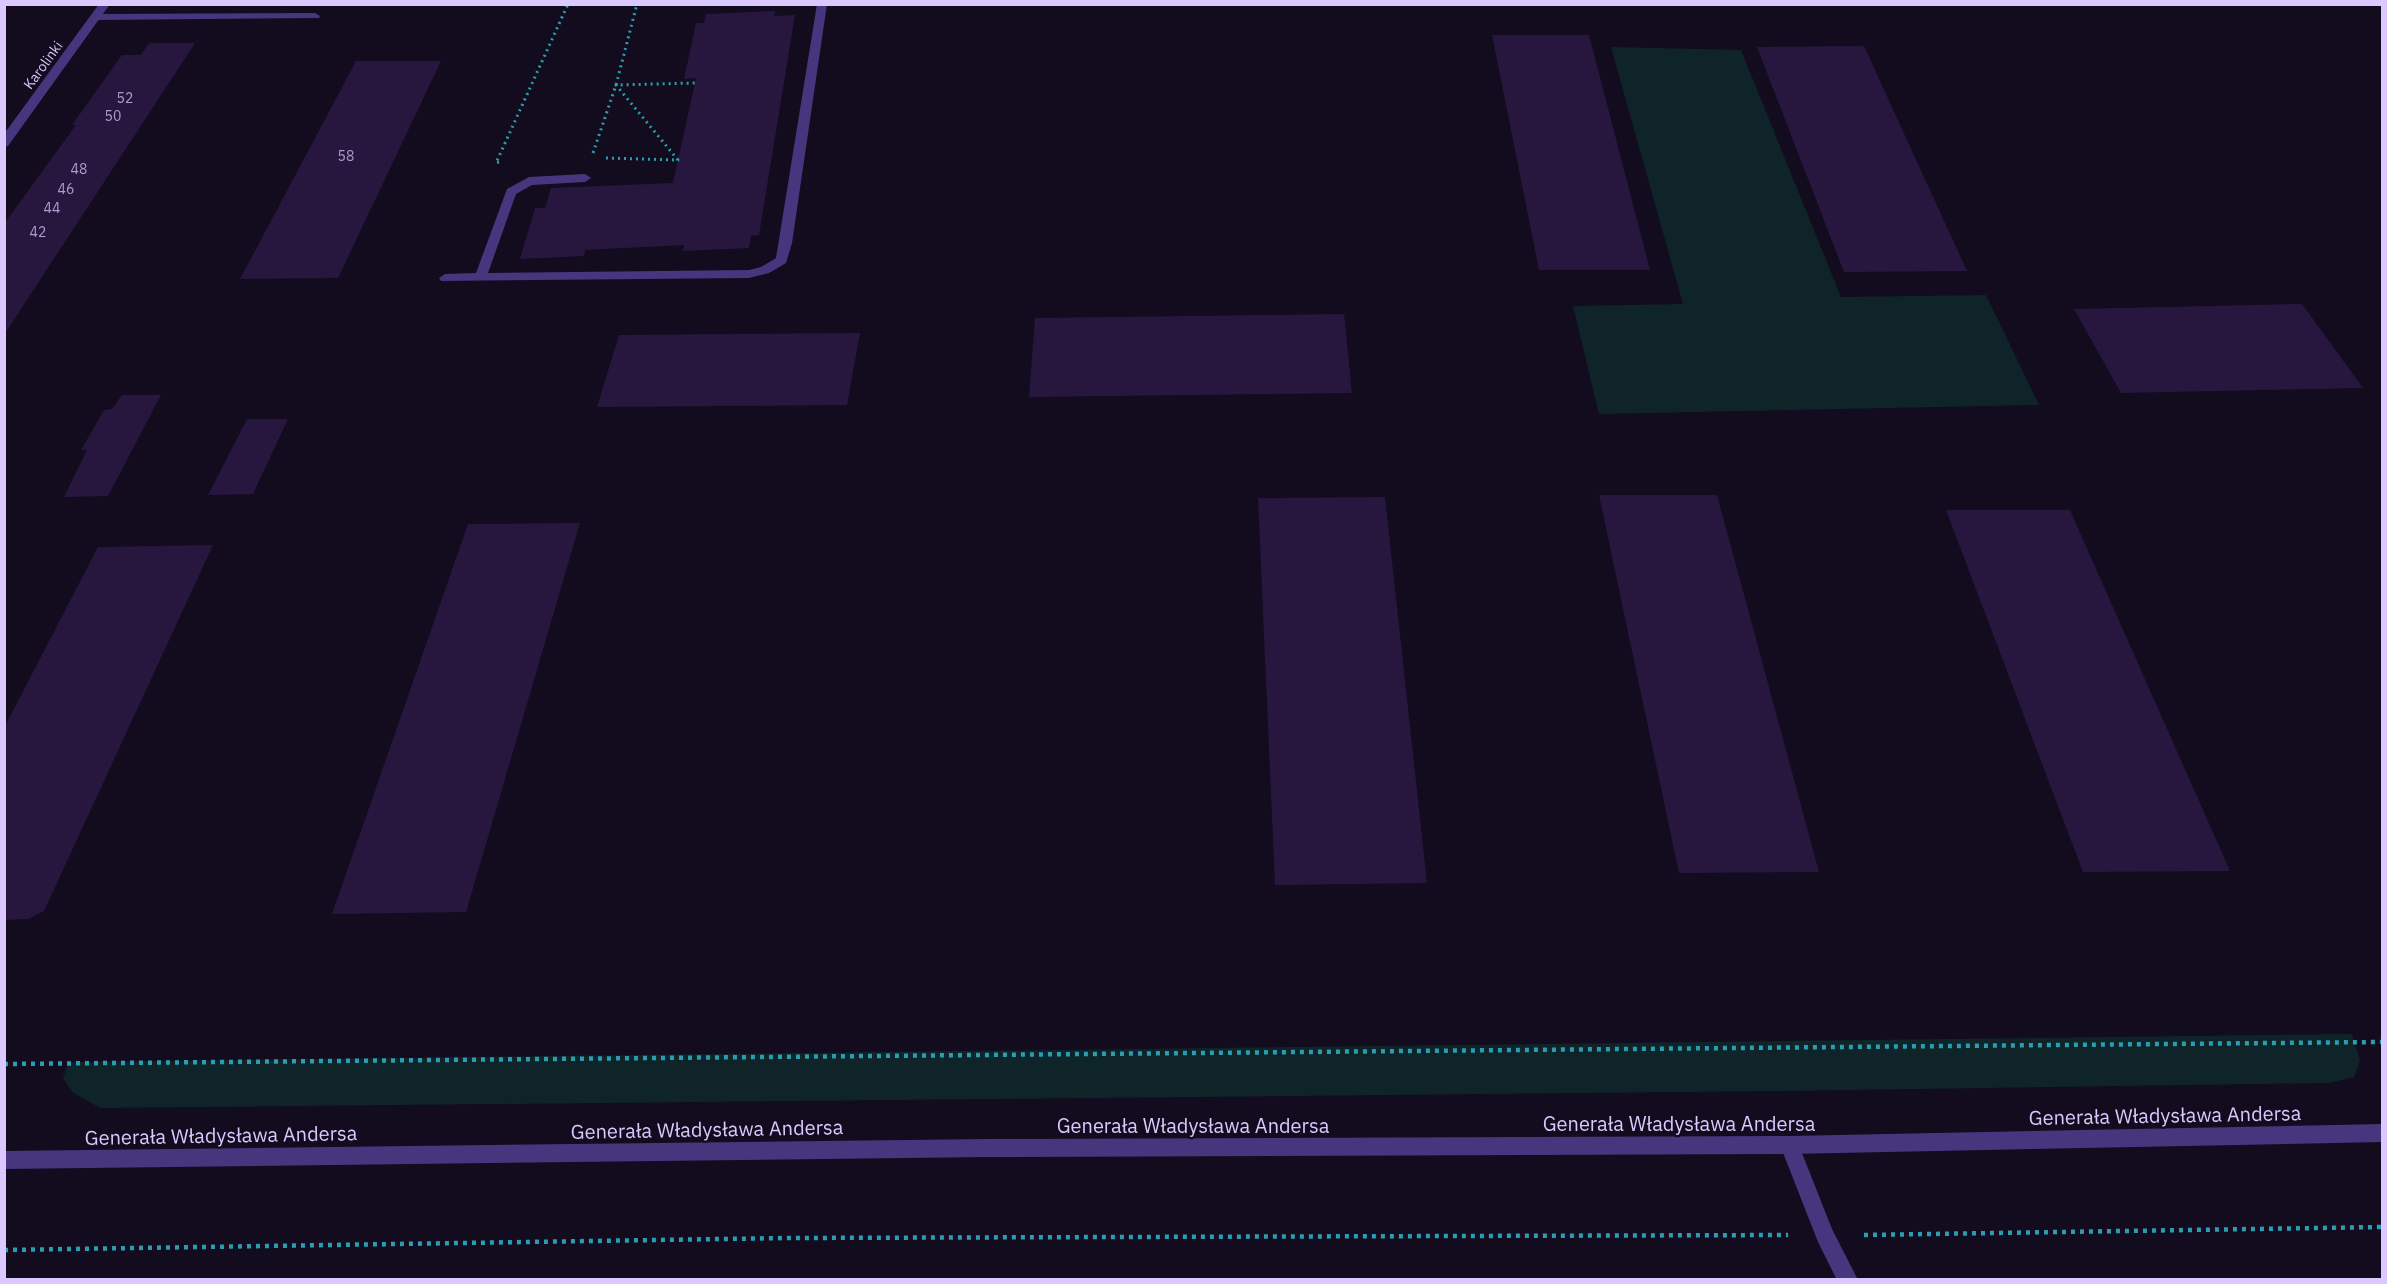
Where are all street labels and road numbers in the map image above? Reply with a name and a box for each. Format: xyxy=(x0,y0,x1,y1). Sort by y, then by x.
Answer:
street label: Karolinki xyxy=(19,37,67,93)
street label: Generała Władysława Andersa xyxy=(2028,1099,2302,1131)
street label: Generała Władysława Andersa xyxy=(1543,1110,1816,1137)
street label: Generała Władysława Andersa xyxy=(1057,1112,1330,1139)
street label: Generała Władysława Andersa xyxy=(570,1113,844,1145)
street label: Generała Władysława Andersa xyxy=(84,1119,358,1151)

